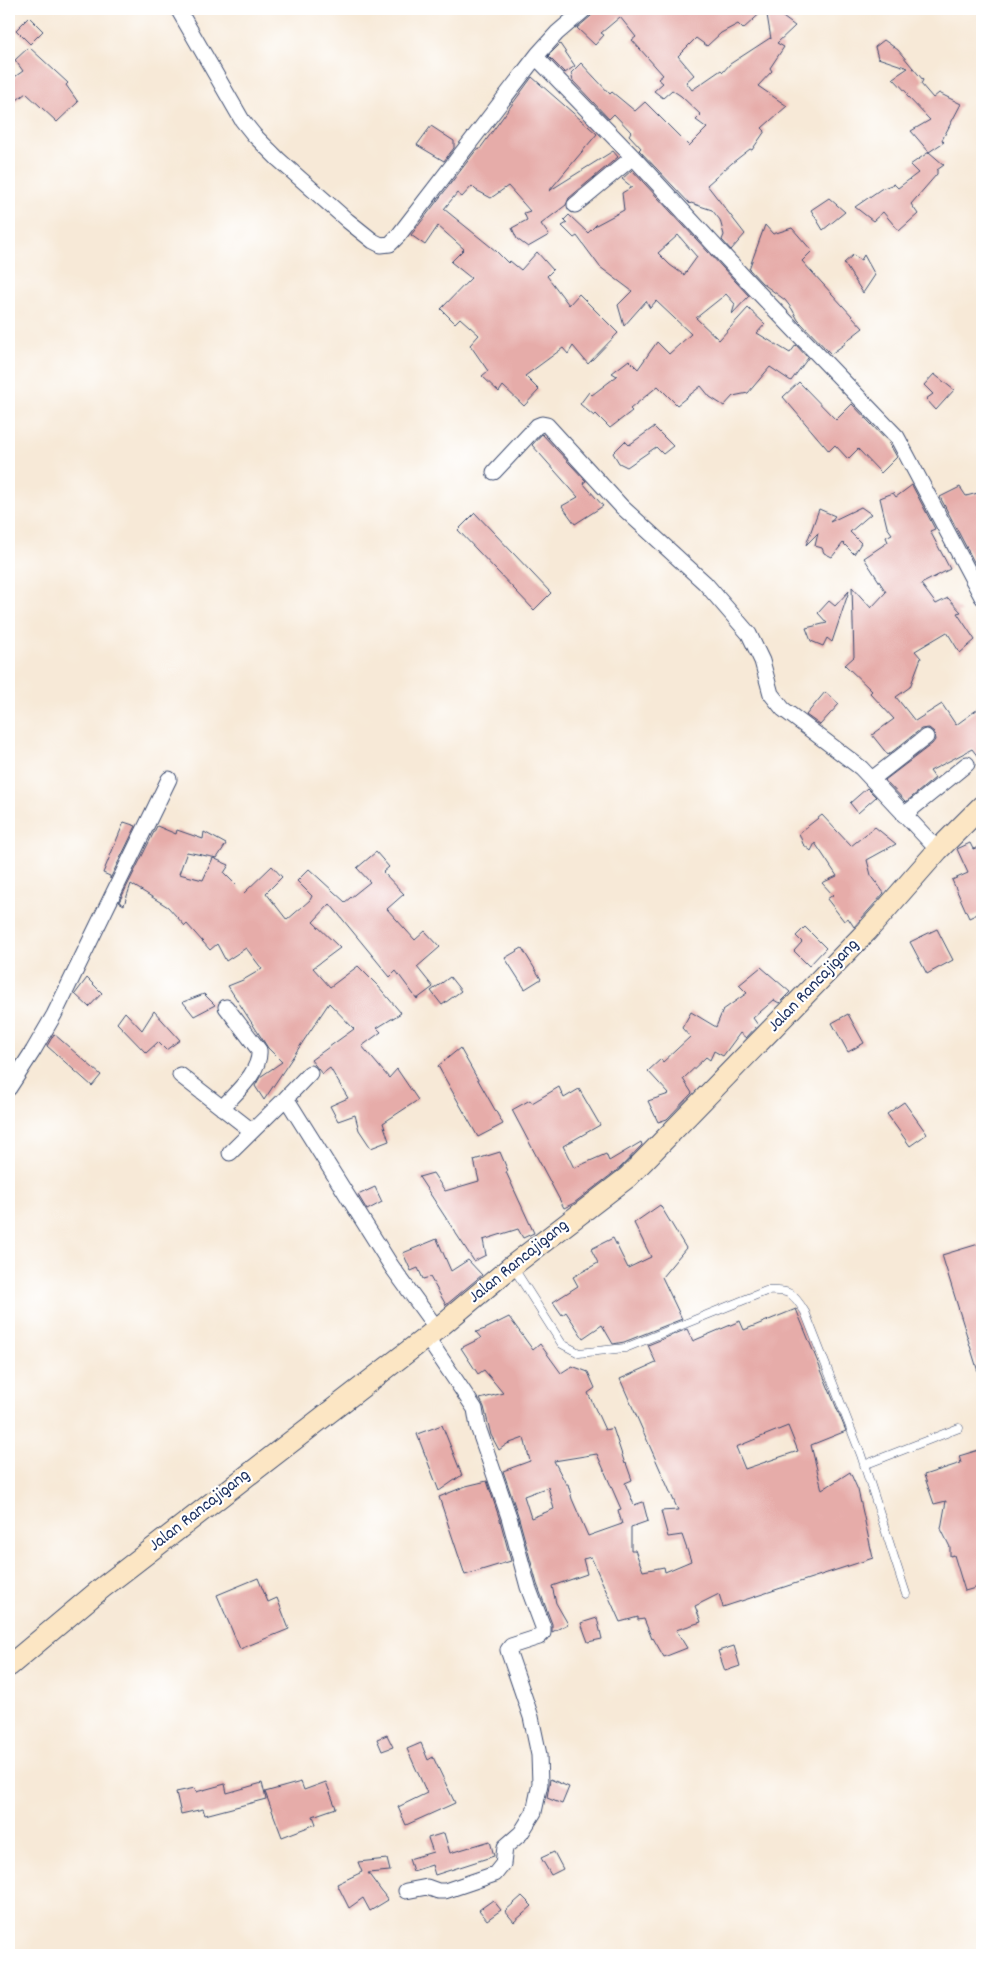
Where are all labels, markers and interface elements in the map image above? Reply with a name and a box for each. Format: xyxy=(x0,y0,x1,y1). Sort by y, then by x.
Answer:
street label: Jalan Rancajigang xyxy=(763,933,865,1039)
street label: Jalan Rancajigang xyxy=(464,1214,574,1310)
street label: Jalan Rancajigang xyxy=(144,1464,256,1558)

